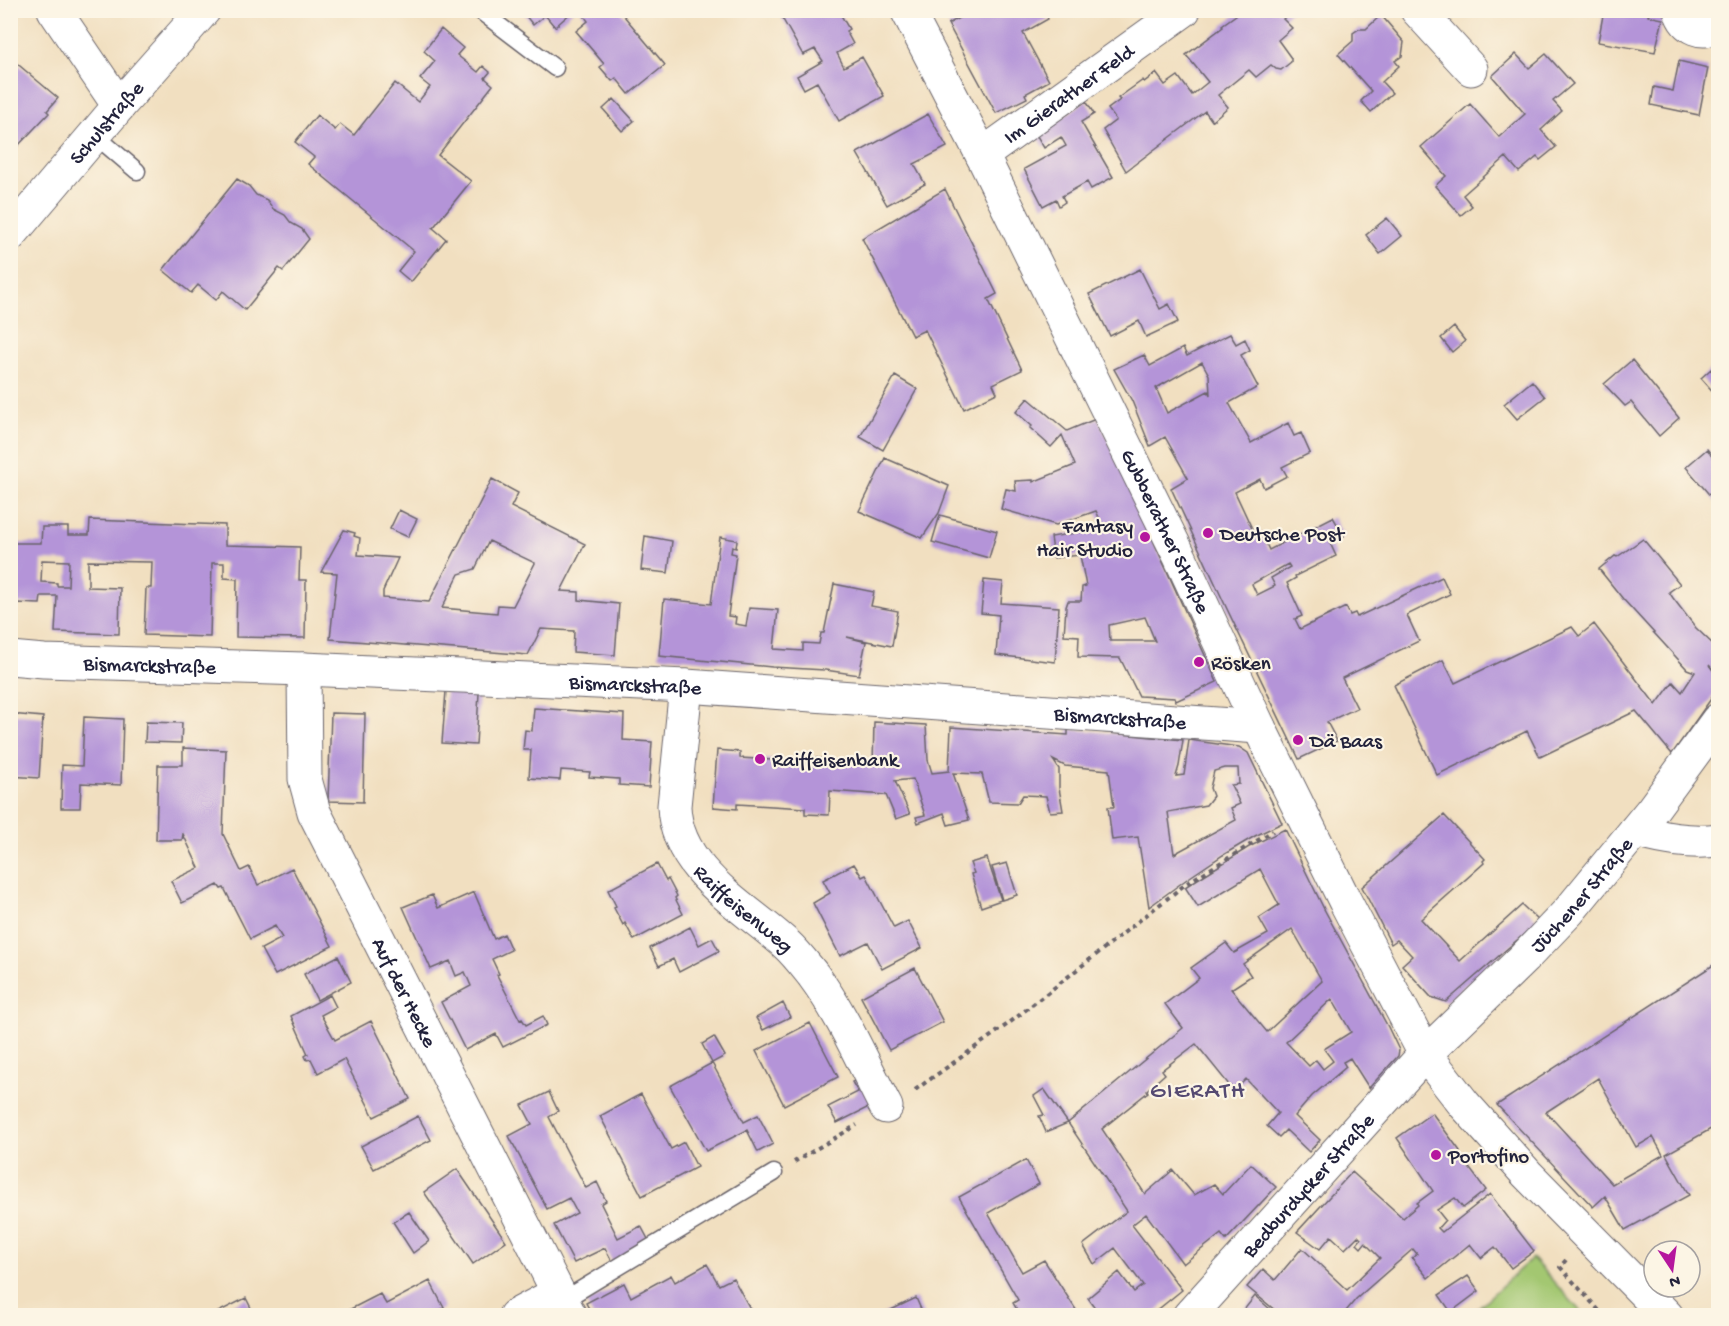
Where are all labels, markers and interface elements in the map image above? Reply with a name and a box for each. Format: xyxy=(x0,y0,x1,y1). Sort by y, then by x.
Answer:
street label: Im Gierather Feld xyxy=(1000,40,1142,151)
street label: Schulstraße xyxy=(66,77,152,171)
street label: Gubberather Straße xyxy=(1113,446,1214,620)
place label: Fantasy Hair Studio xyxy=(1036,516,1133,565)
place label: Deutsche Post xyxy=(1218,524,1346,549)
marker: Deutsche Post xyxy=(1201,526,1215,540)
marker: Fantasy Hair Studio xyxy=(1138,530,1152,544)
street label: Bismarckstraße xyxy=(82,653,218,682)
place label: Rösken xyxy=(1211,653,1271,678)
marker: Rösken xyxy=(1192,655,1206,669)
street label: Bismarckstraße xyxy=(567,672,703,703)
street label: Bismarckstraße xyxy=(1052,703,1188,738)
place label: Dä Baas xyxy=(1308,731,1383,756)
marker: Dä Baas xyxy=(1291,733,1305,747)
place label: Raiffeisenbank xyxy=(772,750,901,775)
marker: Raiffeisenbank xyxy=(753,752,767,766)
street label: Jüchener Straße xyxy=(1527,833,1641,960)
street label: Raiffeisenweg xyxy=(686,861,797,960)
street label: Auf der Hecke xyxy=(364,935,441,1053)
district label: GIERATH xyxy=(1150,1078,1246,1107)
street label: Bedburdycker Straße xyxy=(1238,1109,1382,1265)
place label: Portofino xyxy=(1447,1146,1529,1171)
marker: Portofino xyxy=(1429,1148,1443,1162)
north arrow xyxy=(1642,1239,1702,1299)
text: N xyxy=(1667,1270,1682,1291)

